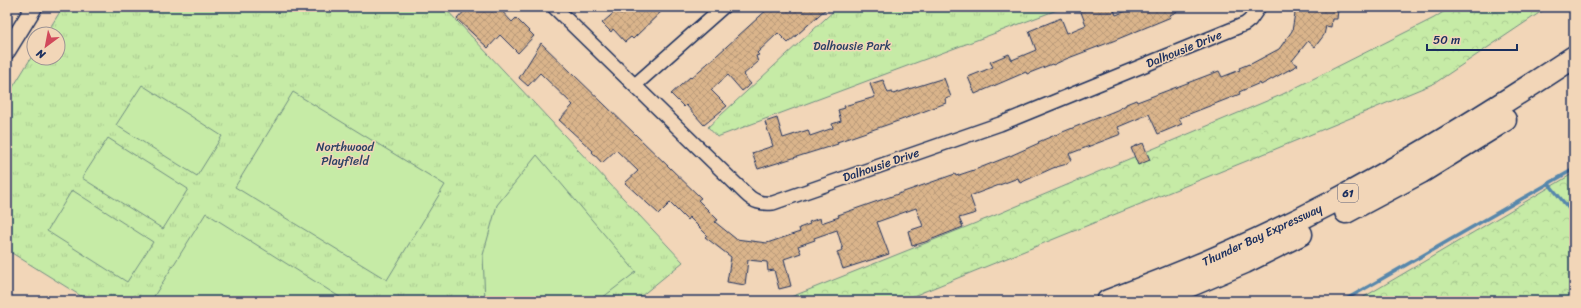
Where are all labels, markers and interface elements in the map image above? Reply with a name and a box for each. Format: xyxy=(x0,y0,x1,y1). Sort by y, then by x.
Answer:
street label: Dalhousie Drive xyxy=(1143,24,1225,74)
north arrow xyxy=(26,26,66,66)
scale bar xyxy=(1427,26,1517,52)
text: 50 m xyxy=(1433,29,1460,51)
park label: Dalhousie Park xyxy=(813,35,891,57)
text: N xyxy=(32,44,50,65)
park label: Northwood Playfield xyxy=(316,136,374,172)
street label: Dalhousie Drive xyxy=(840,142,922,188)
road number: 61 xyxy=(1338,184,1358,202)
street label: Thunder Bay Expressway xyxy=(1198,197,1327,273)

